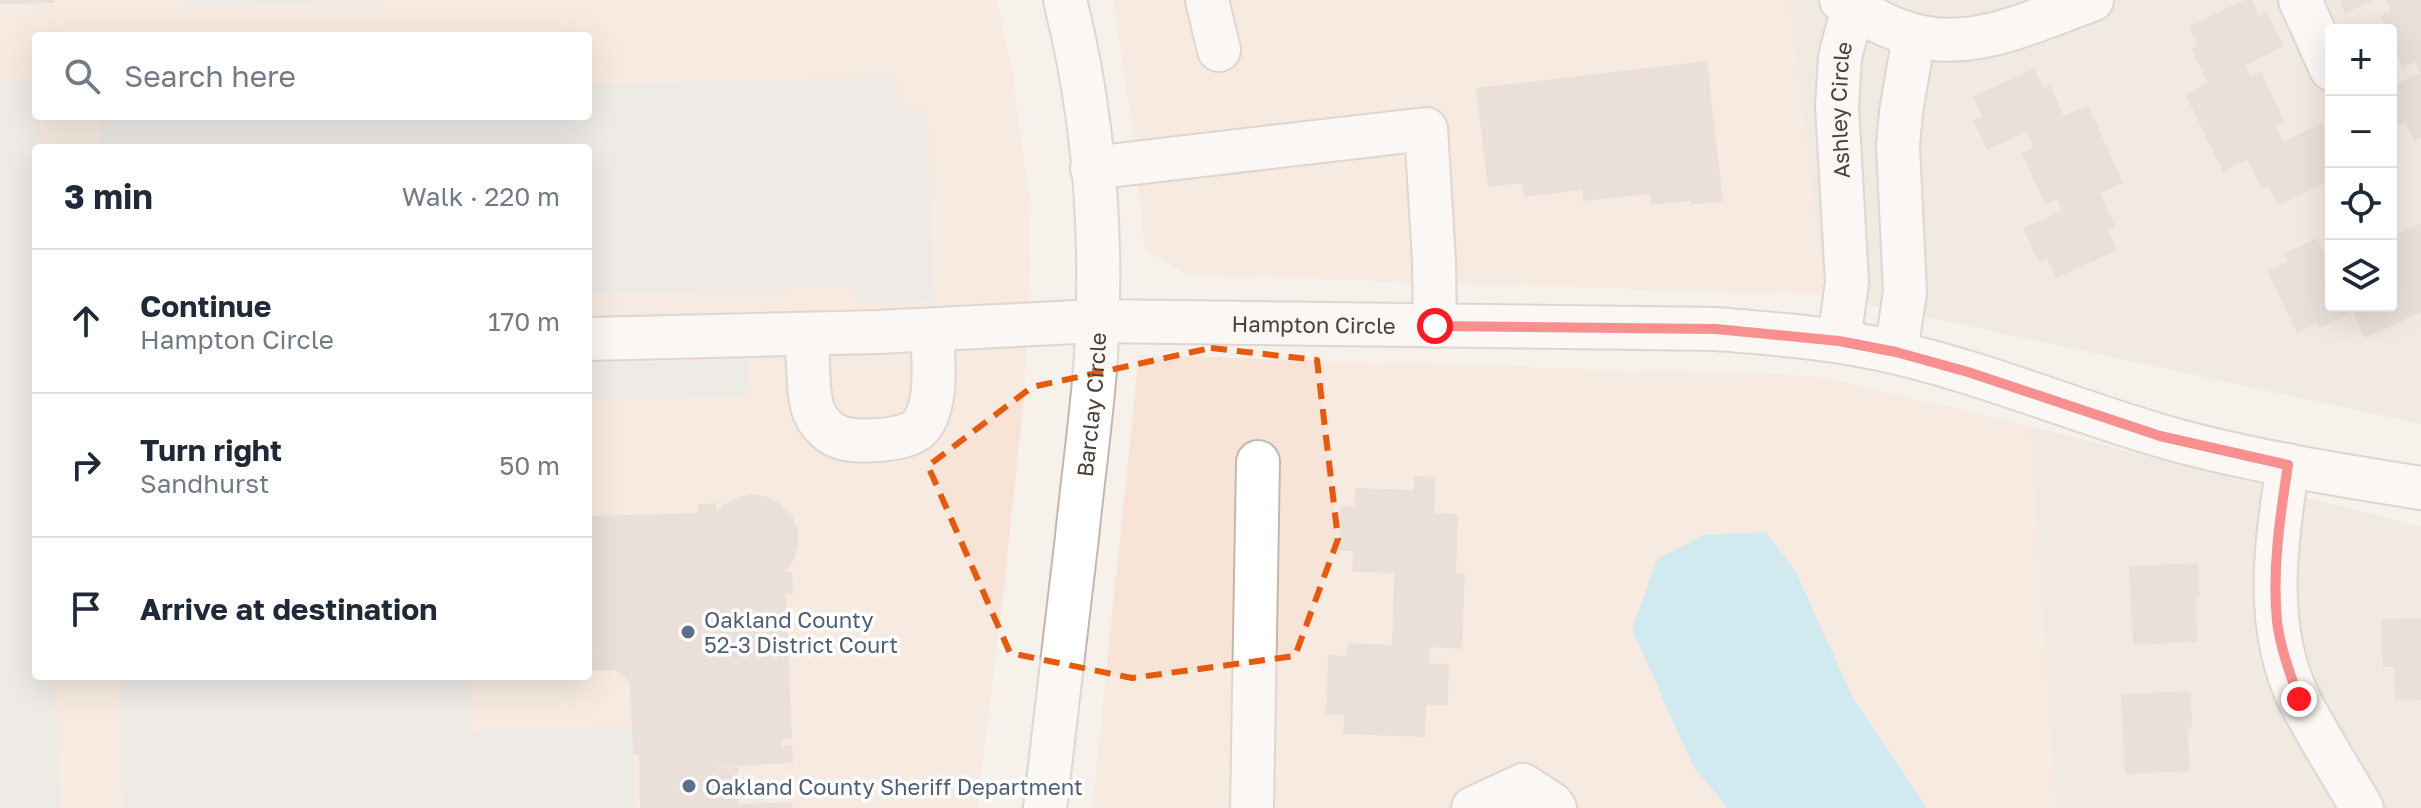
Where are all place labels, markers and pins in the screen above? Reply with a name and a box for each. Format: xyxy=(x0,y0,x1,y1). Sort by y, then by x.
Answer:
place label: Oakland County 52-3 District Court xyxy=(704,606,898,658)
marker: Oakland County 52-3 District Court xyxy=(679,623,697,641)
place label: Oakland County Sheriff Department xyxy=(705,773,1083,800)
marker: Oakland County Sheriff Department xyxy=(680,777,698,795)

